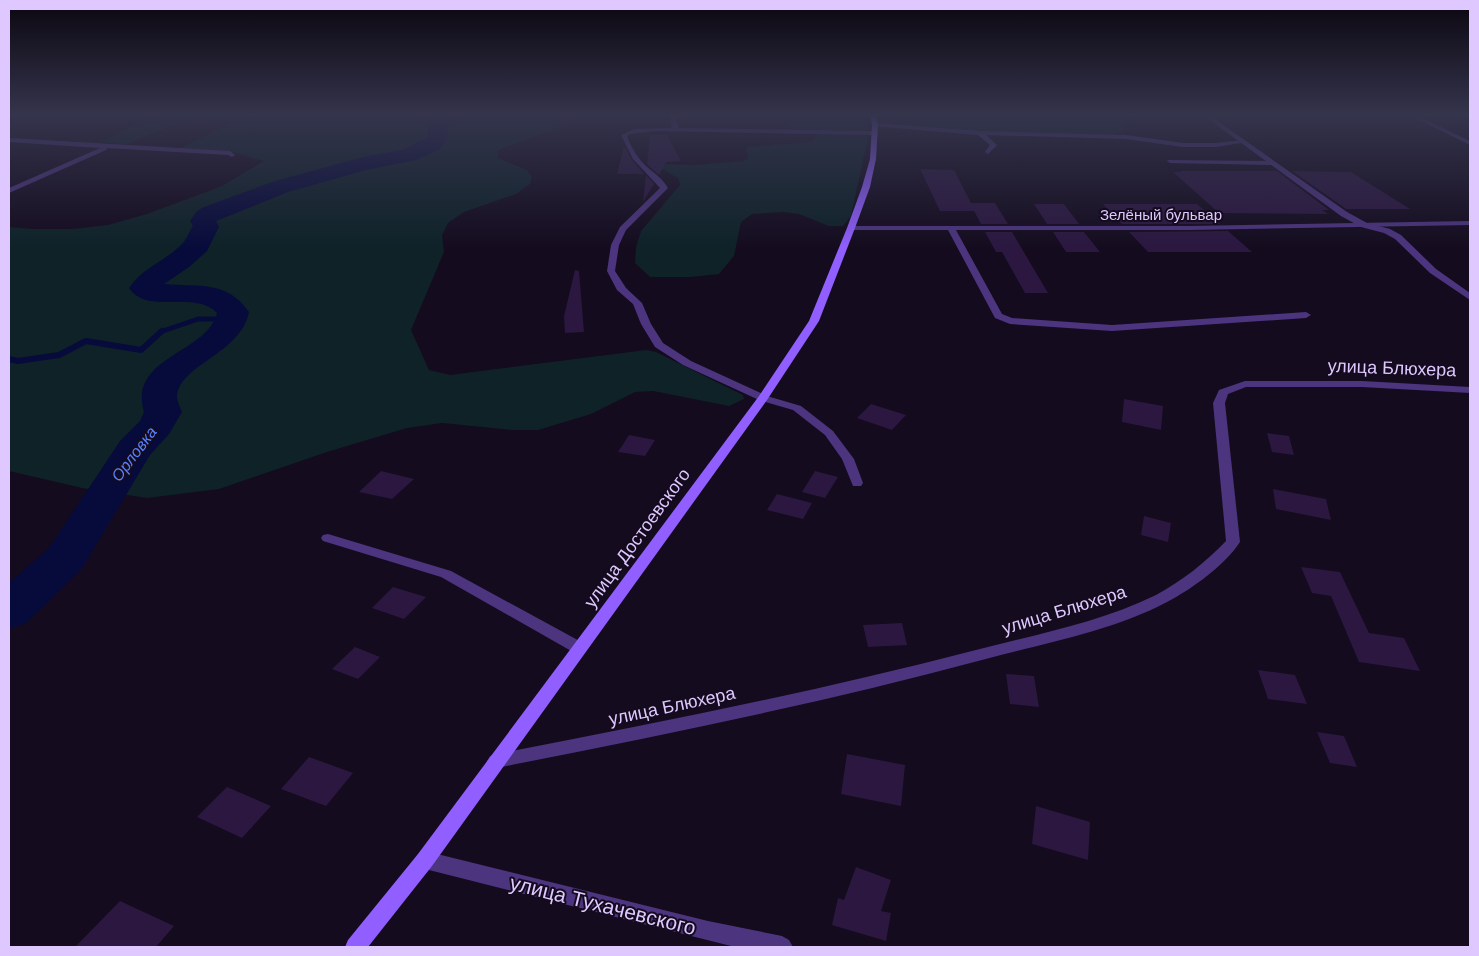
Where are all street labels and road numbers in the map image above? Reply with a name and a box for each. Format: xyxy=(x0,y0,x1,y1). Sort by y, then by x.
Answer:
street label: Зелёный бульвар xyxy=(1100,206,1222,223)
street label: улица Блюхера xyxy=(1327,356,1458,380)
street label: улица Достоевского xyxy=(580,465,694,611)
street label: улица Блюхера xyxy=(1000,581,1129,638)
street label: улица Блюхера xyxy=(607,683,738,729)
street label: улица Тухачевского xyxy=(507,871,699,939)

